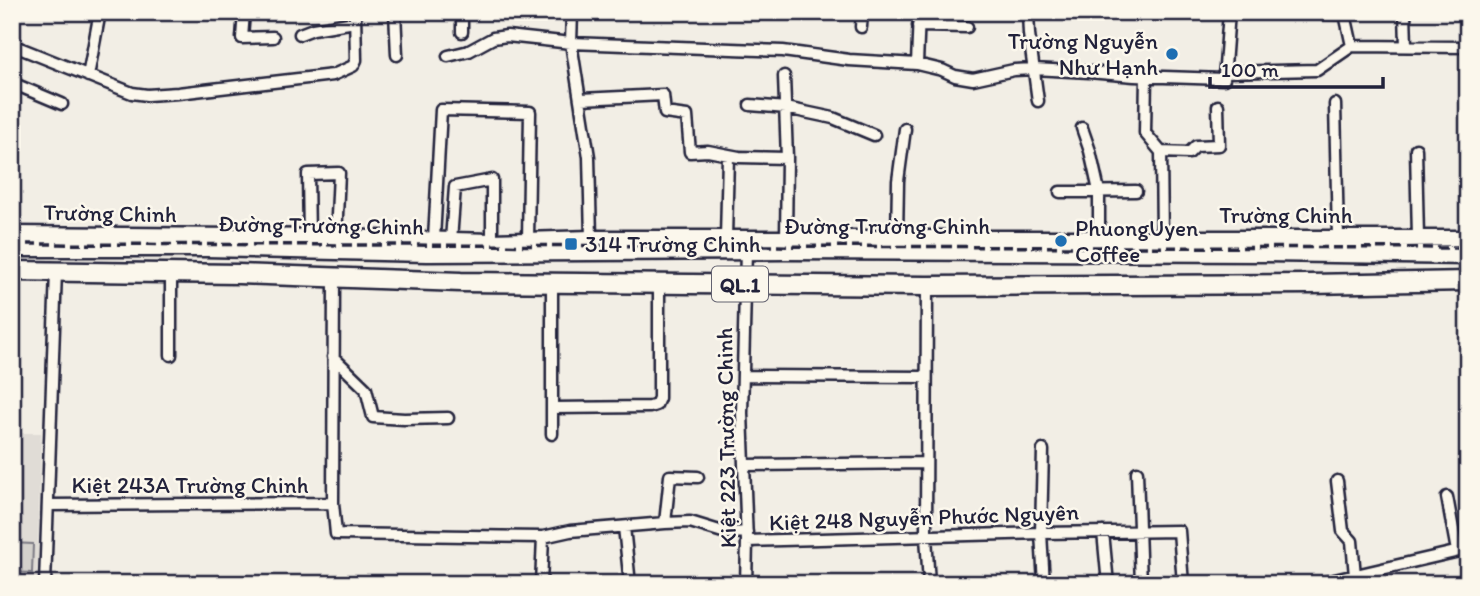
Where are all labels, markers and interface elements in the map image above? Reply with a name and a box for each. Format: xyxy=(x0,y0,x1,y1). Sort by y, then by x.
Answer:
place label: Trường Nguyễn Như Hạnh xyxy=(1008,27,1158,81)
marker: Trường Nguyễn Như Hạnh xyxy=(1164,46,1180,62)
scale bar xyxy=(1210,46,1384,90)
text: 100 m xyxy=(1221,57,1279,82)
street label: Trường Chinh xyxy=(43,198,177,228)
street label: Trường Chinh xyxy=(1219,201,1353,229)
street label: Đường Trường Chinh xyxy=(218,209,424,241)
street label: Đường Trường Chinh xyxy=(784,212,990,240)
place label: PhuongUyen Coffee xyxy=(1075,214,1198,268)
place label: 314 Trường Chinh xyxy=(585,230,761,258)
marker: PhuongUyen Coffee xyxy=(1053,233,1069,249)
marker: 314 Trường Chinh xyxy=(563,236,579,252)
road number: QL.1 xyxy=(712,266,768,302)
street label: Kiệt 223 Trường Chinh xyxy=(710,327,742,549)
street label: Kiệt 243A Trường Chinh xyxy=(72,471,309,499)
street label: Kiệt 248 Nguyễn Phước Nguyên xyxy=(769,498,1079,536)

